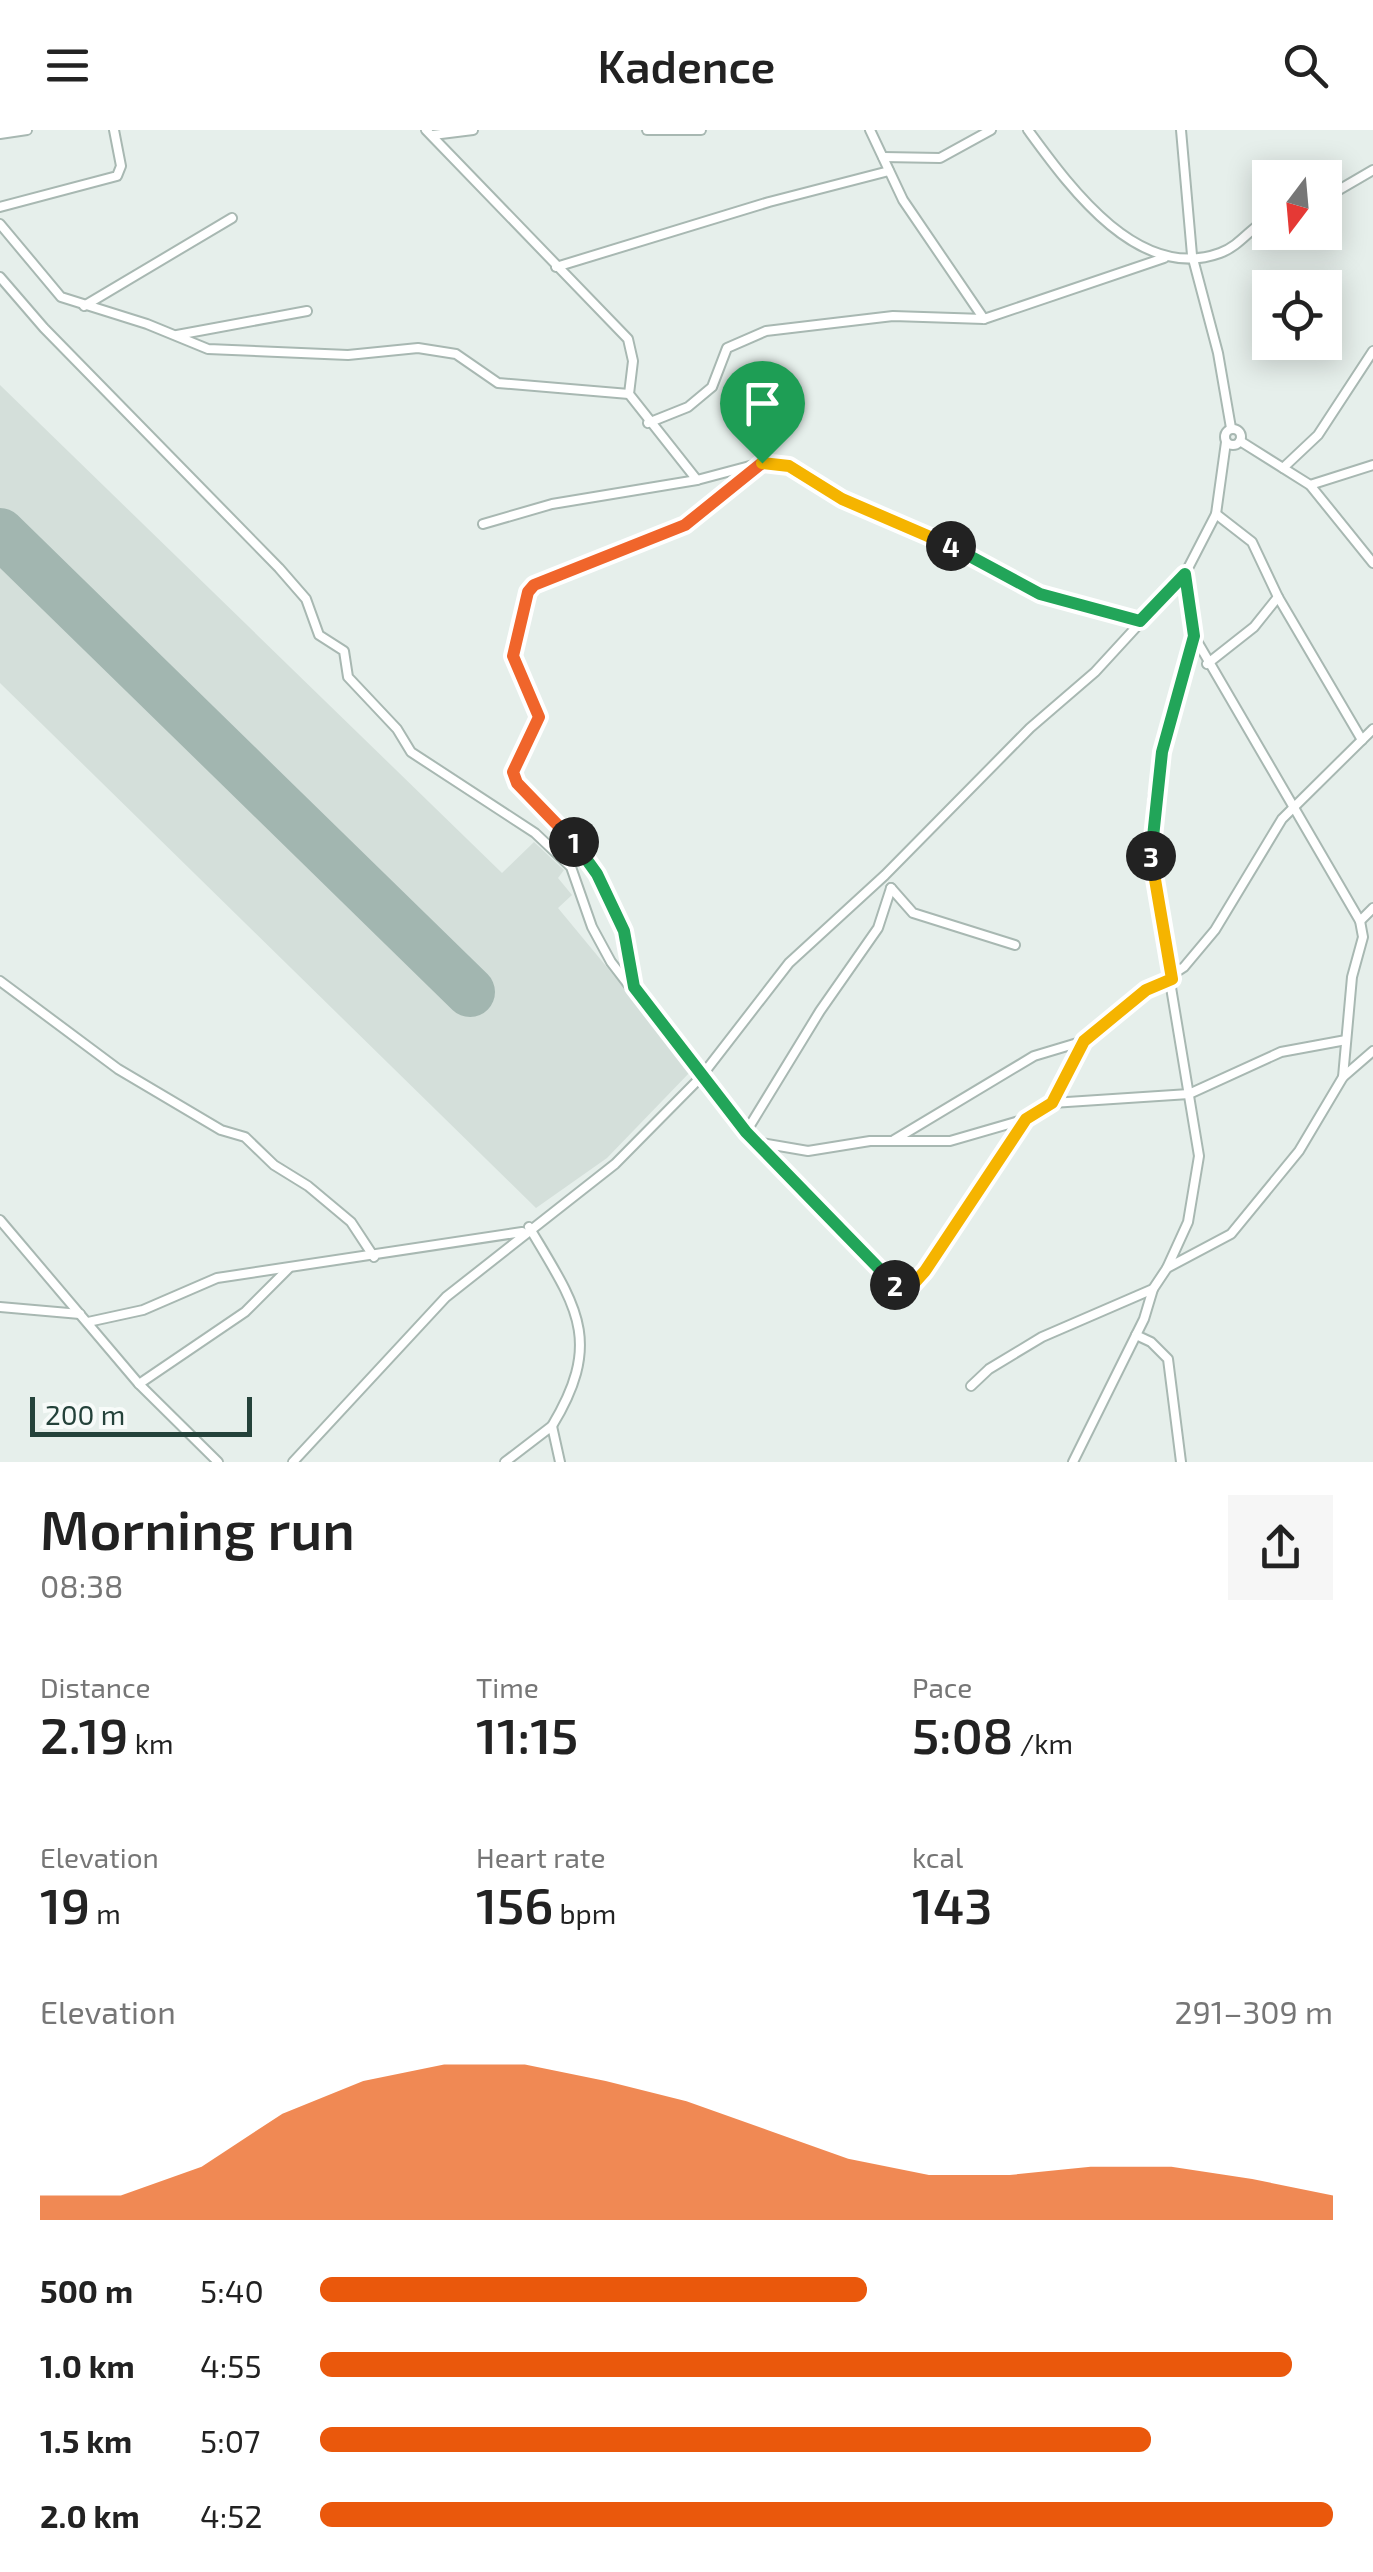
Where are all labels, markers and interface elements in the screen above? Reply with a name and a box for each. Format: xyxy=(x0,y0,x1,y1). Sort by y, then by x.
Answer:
icon: menu xyxy=(40,38,95,93)
text: Kadence xyxy=(598,38,775,92)
icon: search xyxy=(1278,38,1333,93)
north arrow xyxy=(1252,160,1342,250)
map controls xyxy=(1252,160,1342,360)
button: locate xyxy=(1252,270,1342,360)
pin xyxy=(720,361,805,464)
icon: arrive xyxy=(735,376,790,431)
pin: 4 xyxy=(926,521,976,571)
text: 4 xyxy=(942,529,960,563)
pin: 1 xyxy=(549,817,599,867)
text: 1 xyxy=(568,825,580,859)
pin: 3 xyxy=(1126,831,1176,881)
text: 3 xyxy=(1143,839,1159,873)
pin: 2 xyxy=(870,1260,920,1310)
text: 2 xyxy=(887,1268,903,1302)
scale bar xyxy=(30,1392,252,1436)
text: 200 m xyxy=(45,1397,125,1431)
text: Morning run xyxy=(40,1495,355,1561)
button: share xyxy=(1228,1495,1333,1600)
text: 08:38 xyxy=(40,1566,124,1604)
text: Distance xyxy=(40,1670,151,1704)
text: Time xyxy=(476,1670,539,1704)
text: Pace xyxy=(912,1670,972,1704)
text: 2.19 xyxy=(40,1704,128,1764)
text: 11:15 xyxy=(476,1704,578,1764)
text: 5:08 xyxy=(912,1704,1013,1764)
text: km xyxy=(128,1726,173,1760)
text: /km xyxy=(1013,1726,1073,1760)
text: Elevation xyxy=(40,1840,159,1874)
text: Heart rate xyxy=(476,1840,606,1874)
text: kcal xyxy=(912,1840,963,1874)
text: 19 xyxy=(40,1874,90,1934)
text: 156 xyxy=(476,1874,553,1934)
text: 143 xyxy=(912,1874,992,1934)
text: m xyxy=(90,1896,121,1930)
text: bpm xyxy=(553,1896,616,1930)
text: Elevation xyxy=(40,1992,176,2030)
text: 291–309 m xyxy=(1174,1992,1333,2030)
text: 500 m xyxy=(40,2271,133,2309)
text: 5:40 xyxy=(200,2271,264,2309)
text: 1.0 km xyxy=(40,2346,135,2384)
text: 4:55 xyxy=(200,2346,262,2384)
text: 1.5 km xyxy=(40,2421,132,2459)
text: 5:07 xyxy=(200,2421,260,2459)
text: 2.0 km xyxy=(40,2496,140,2534)
text: 4:52 xyxy=(200,2496,262,2534)

